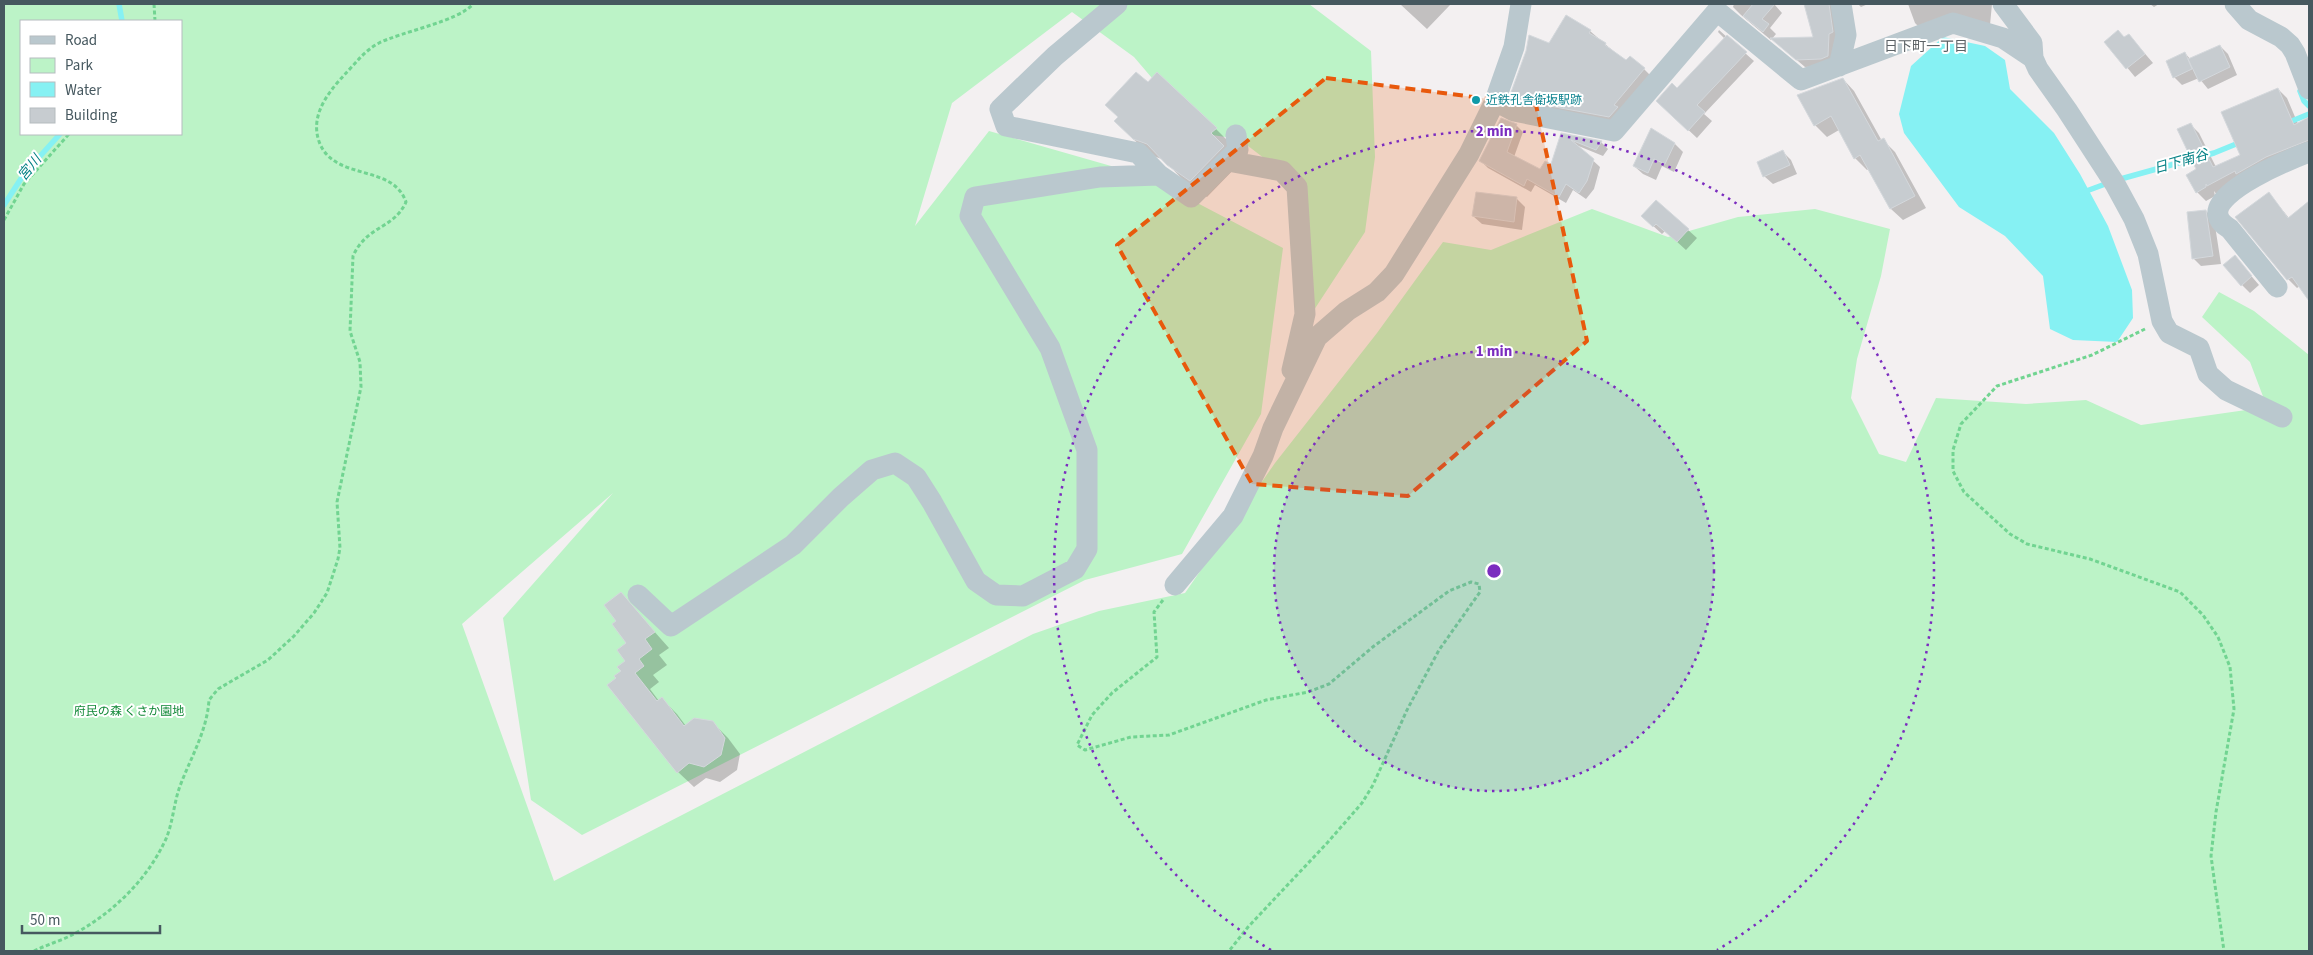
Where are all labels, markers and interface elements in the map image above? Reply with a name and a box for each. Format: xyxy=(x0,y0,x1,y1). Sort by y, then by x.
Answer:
legend xyxy=(20,20,182,135)
text: Road xyxy=(65,30,97,51)
district label: 日下町一丁目 xyxy=(1884,37,1968,57)
text: Park xyxy=(65,55,94,76)
text: Water xyxy=(65,80,102,101)
place label: 近鉄孔舎衛坂駅跡 xyxy=(1486,92,1582,109)
marker: 近鉄孔舎衛坂駅跡 xyxy=(1470,94,1482,106)
text: Building xyxy=(65,105,118,126)
text: 2 min xyxy=(1476,121,1512,142)
water label: 日下南谷 xyxy=(2151,144,2212,179)
water label: 宮川 xyxy=(13,149,48,185)
text: 1 min xyxy=(1476,341,1512,362)
centre of rings xyxy=(1485,562,1503,580)
park label: 府民の森 くさか園地 xyxy=(74,703,184,720)
scale bar xyxy=(22,902,160,934)
text: 50 m xyxy=(30,910,60,931)

